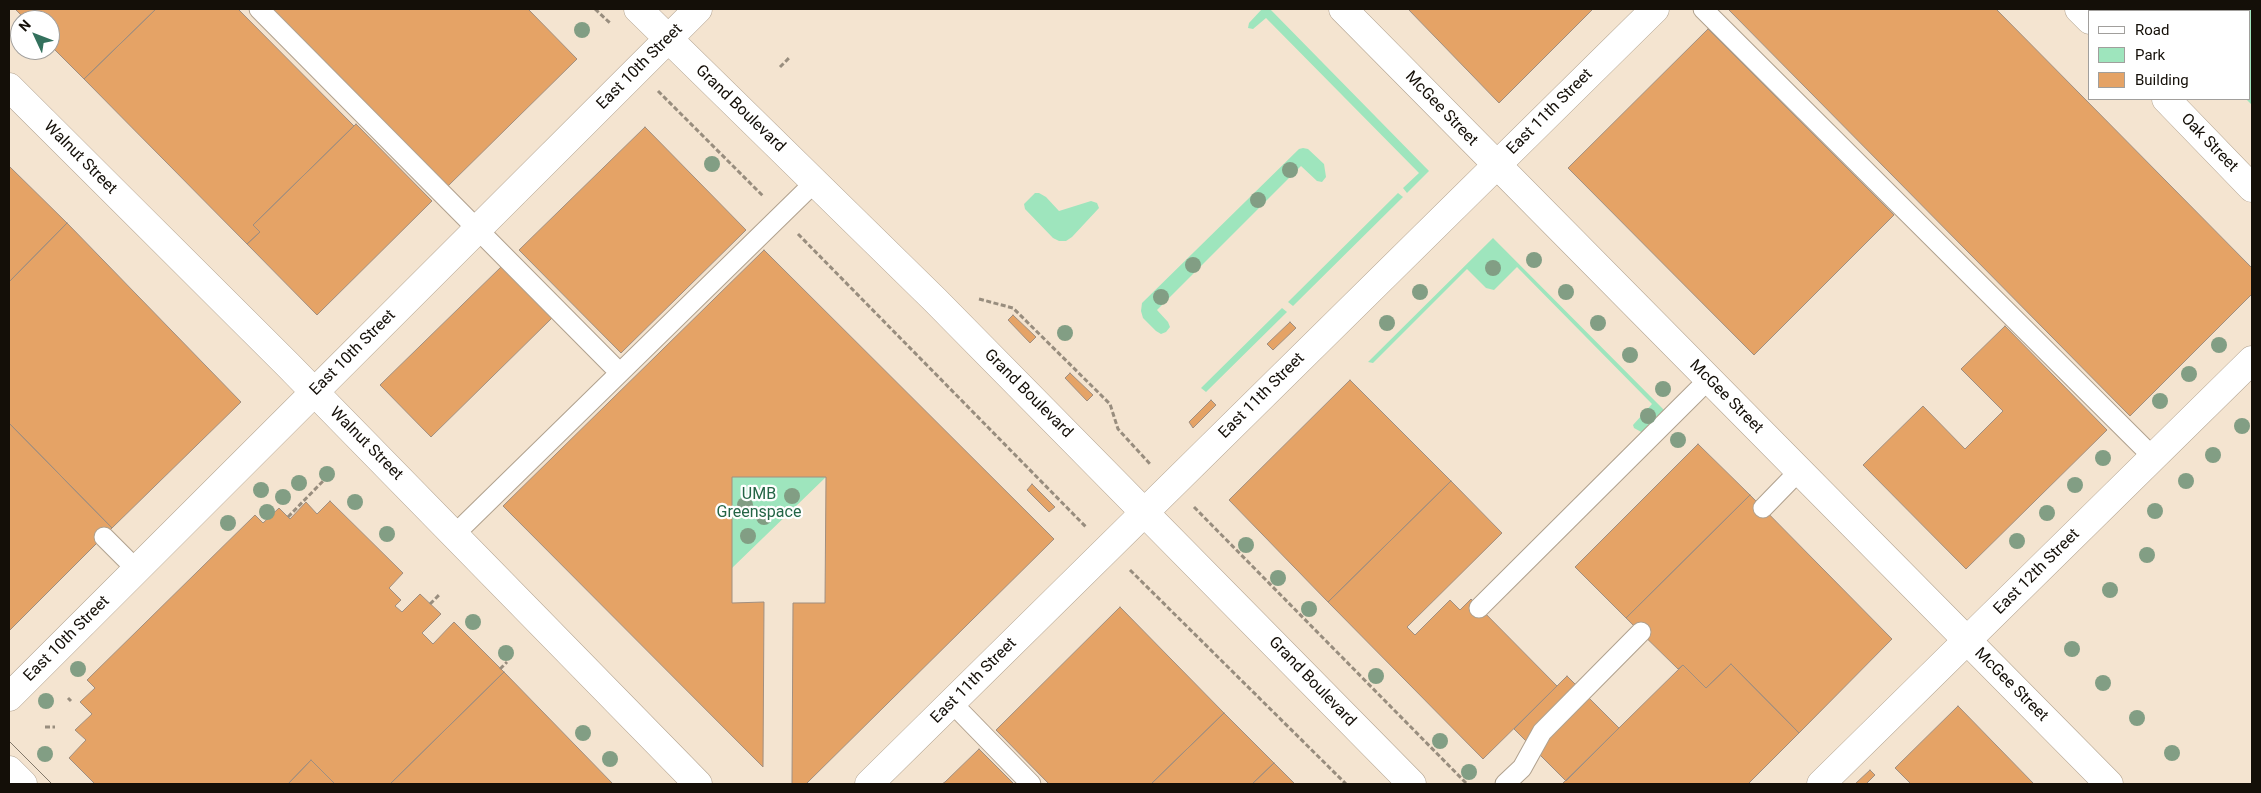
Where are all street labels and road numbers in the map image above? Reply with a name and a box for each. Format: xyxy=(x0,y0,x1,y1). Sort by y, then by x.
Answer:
street label: East 10th Street xyxy=(593,20,687,114)
street label: Grand Boulevard xyxy=(691,61,789,157)
street label: East 11th Street xyxy=(1503,65,1597,159)
street label: McGee Street xyxy=(1401,68,1481,150)
street label: Oak Street xyxy=(2176,110,2242,176)
street label: Walnut Street xyxy=(39,117,121,199)
street label: East 10th Street xyxy=(306,306,400,400)
street label: Grand Boulevard xyxy=(980,346,1076,442)
street label: East 11th Street xyxy=(1215,349,1309,443)
street label: McGee Street xyxy=(1685,356,1767,438)
street label: Walnut Street xyxy=(325,403,407,485)
street label: East 12th Street xyxy=(1990,525,2084,619)
street label: East 10th Street xyxy=(20,592,114,686)
street label: Grand Boulevard xyxy=(1264,633,1360,731)
street label: East 11th Street xyxy=(927,634,1021,728)
street label: McGee Street xyxy=(1970,644,2052,726)

